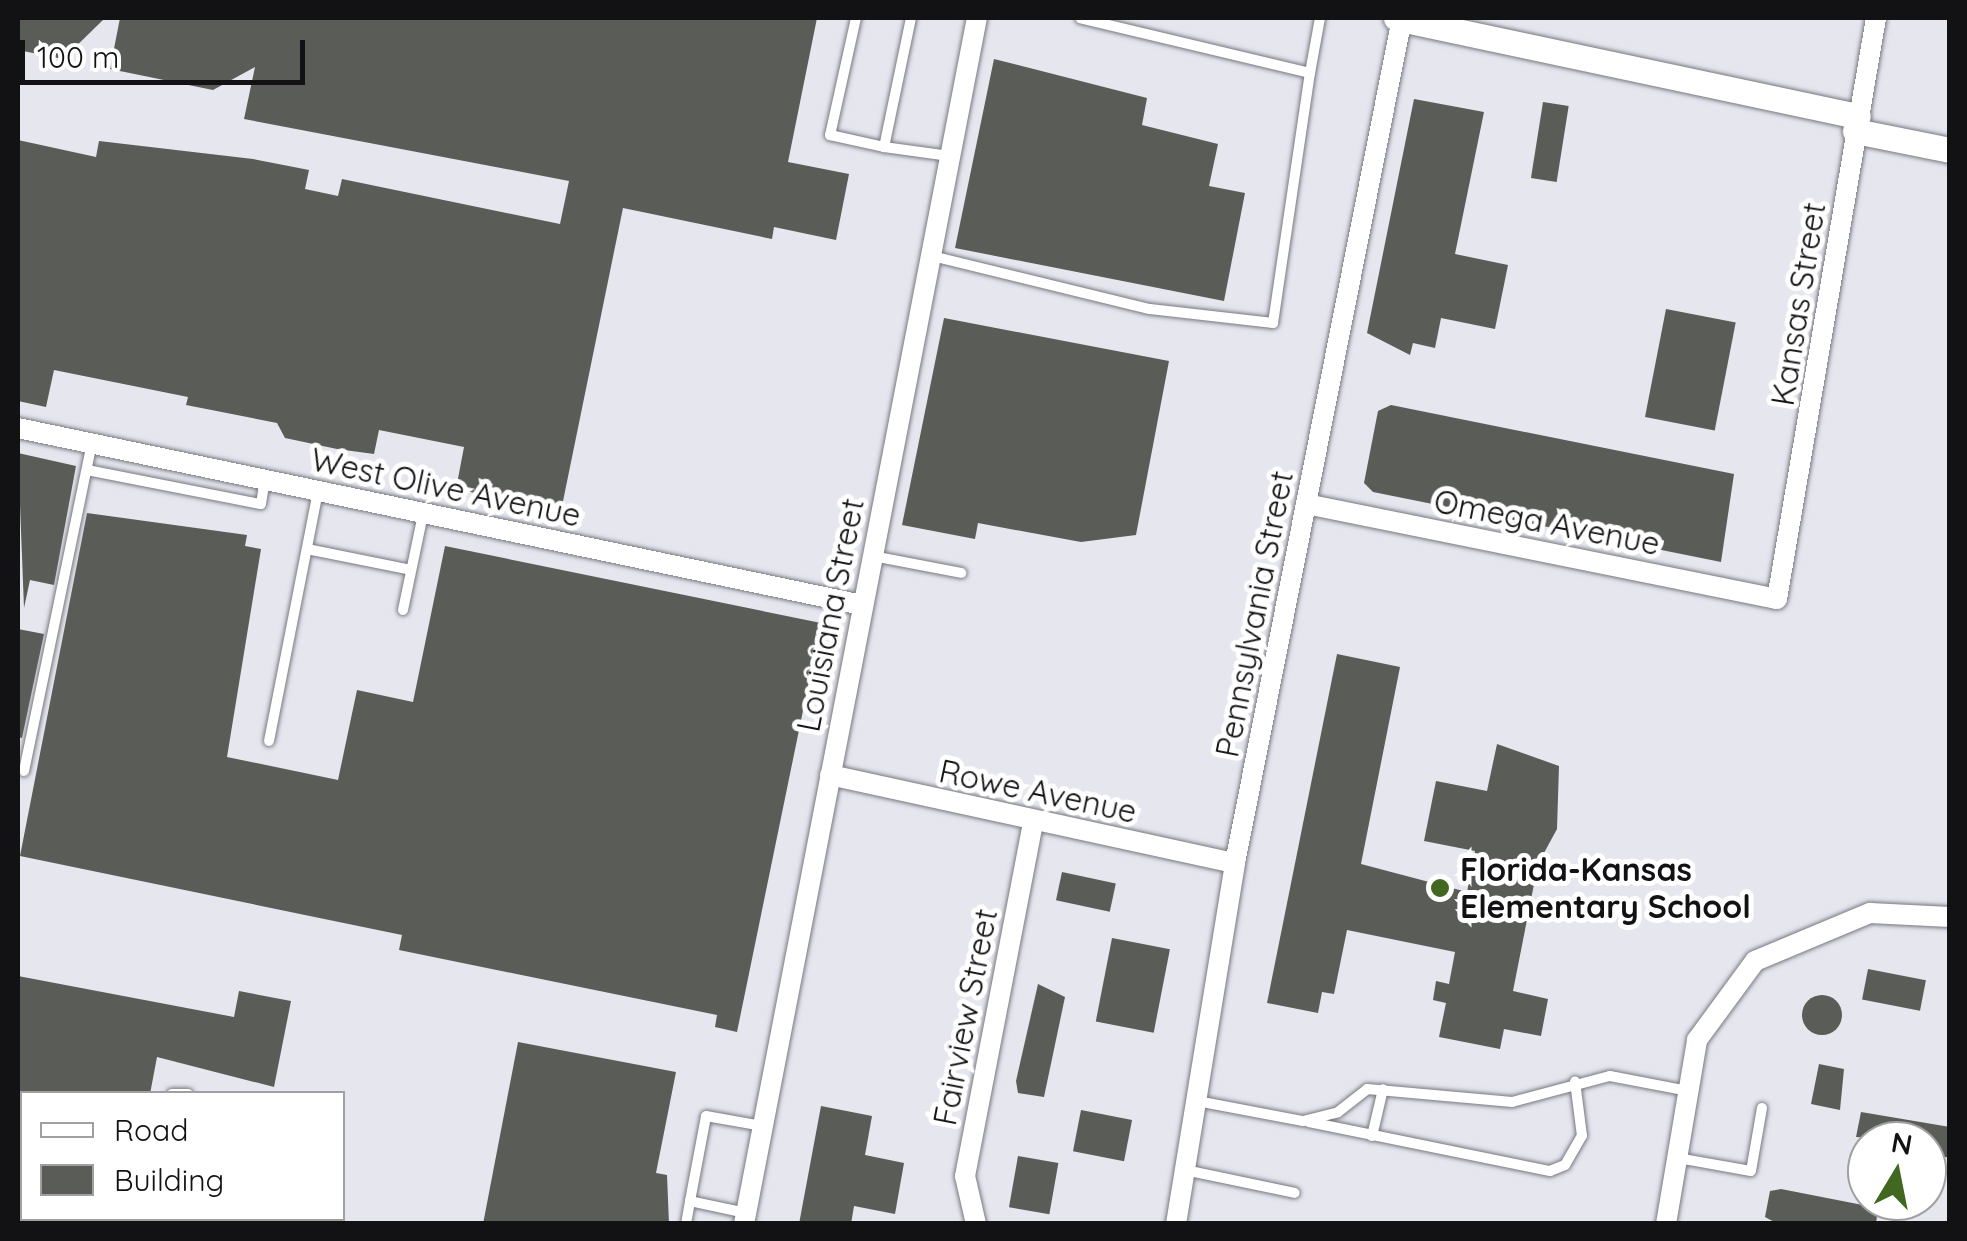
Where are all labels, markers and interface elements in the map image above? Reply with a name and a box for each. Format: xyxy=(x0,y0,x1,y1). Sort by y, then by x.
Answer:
scale bar xyxy=(25,20,310,82)
text: 100 m xyxy=(37,38,119,76)
street label: Kansas Street xyxy=(1763,200,1833,408)
street label: West Olive Avenue xyxy=(308,440,584,534)
street label: Pennsylvania Street xyxy=(1207,468,1301,760)
street label: Omega Avenue xyxy=(1431,481,1663,563)
street label: Louisiana Street xyxy=(789,495,871,735)
street label: Rowe Avenue xyxy=(936,751,1140,831)
place label: Florida-Kansas Elementary School xyxy=(1460,851,1751,926)
marker: Florida-Kansas Elementary School xyxy=(1429,877,1451,899)
street label: Fairview Street xyxy=(925,905,1005,1129)
legend xyxy=(20,1091,345,1221)
text: Road xyxy=(114,1111,188,1149)
north arrow xyxy=(1847,1121,1947,1221)
text: N xyxy=(1889,1124,1915,1162)
text: Building xyxy=(114,1161,224,1199)

